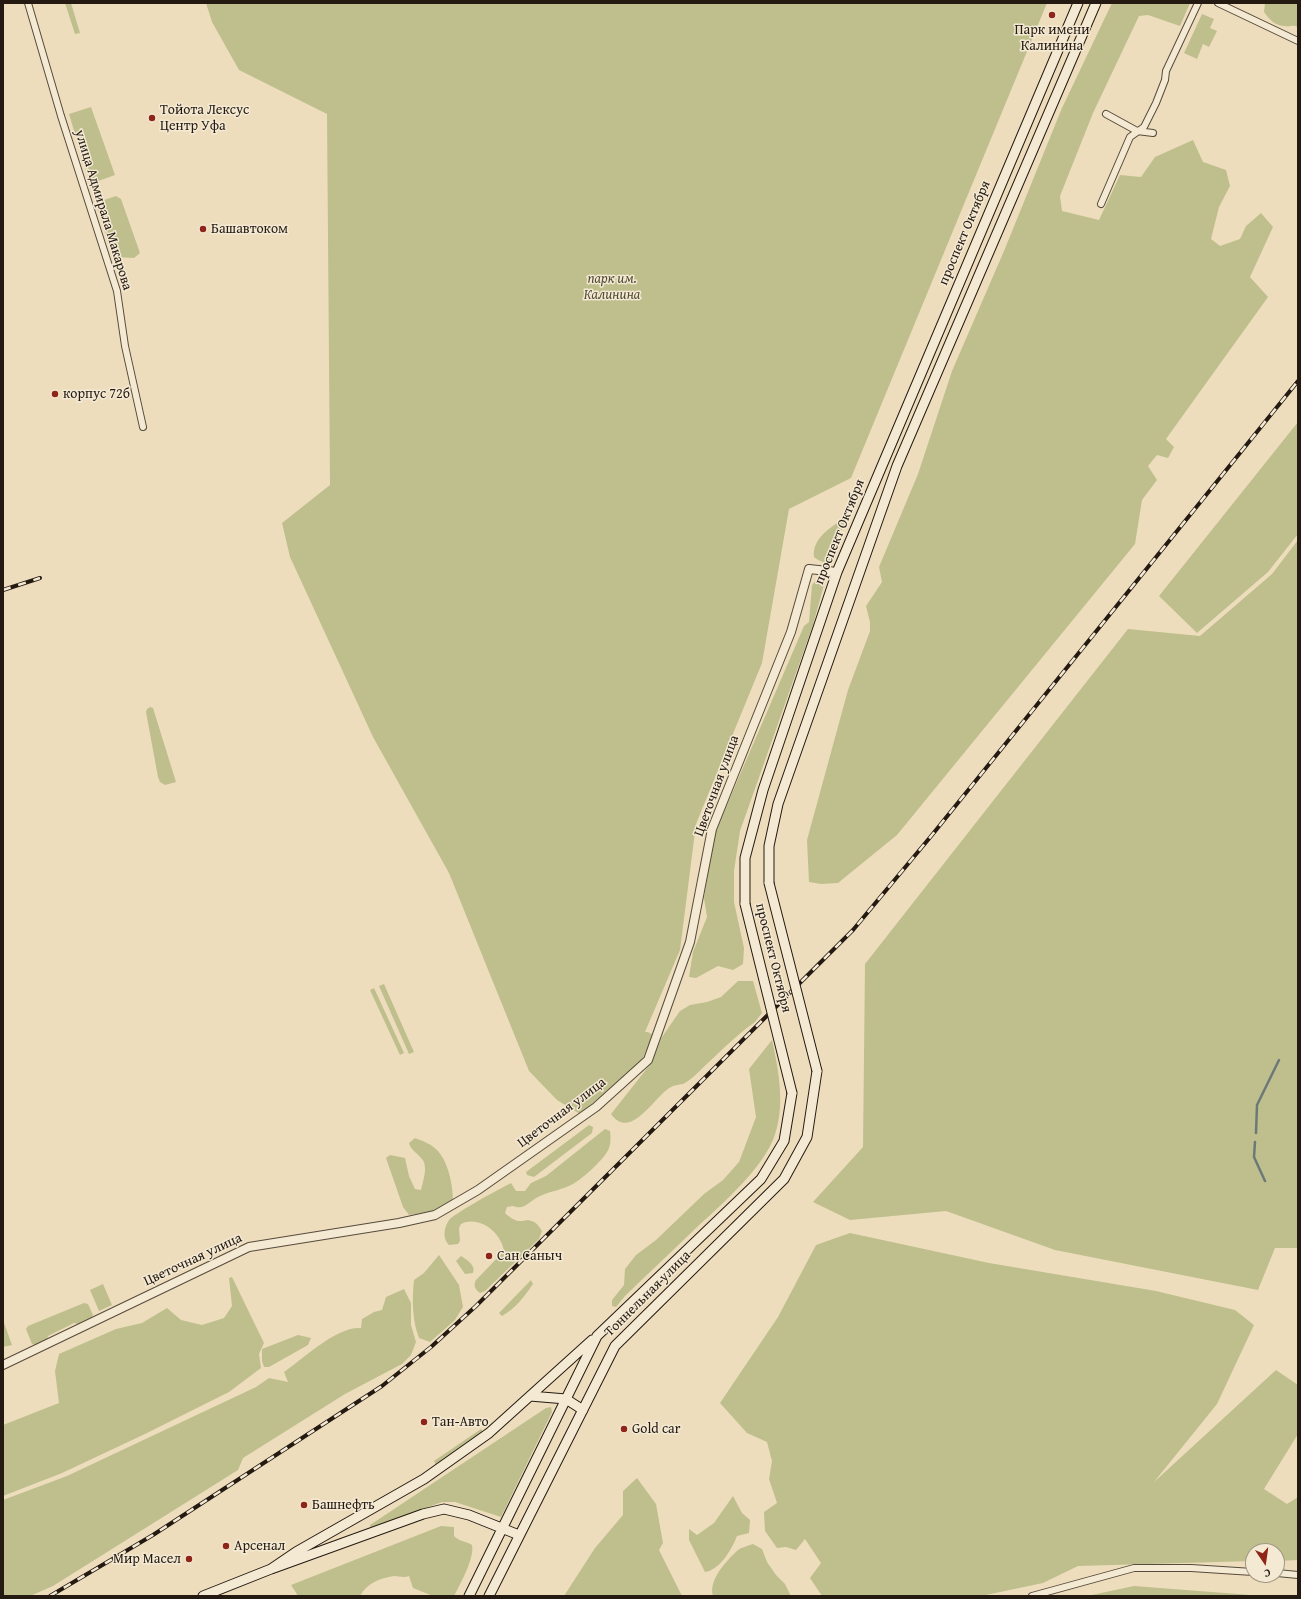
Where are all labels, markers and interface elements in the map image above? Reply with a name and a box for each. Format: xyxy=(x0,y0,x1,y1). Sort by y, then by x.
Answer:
marker: Парк имени Калинина xyxy=(1047,10,1057,20)
place label: Парк имени Калинина xyxy=(1015,22,1089,54)
place label: Тойота Лексус Центр Уфа xyxy=(160,102,249,134)
marker: Тойота Лексус Центр Уфа xyxy=(147,113,157,123)
street label: улица Адмирала Макарова xyxy=(71,128,135,292)
street label: проспект Октября xyxy=(935,178,995,288)
place label: Башавтоком xyxy=(211,221,288,237)
marker: Башавтоком xyxy=(198,224,208,234)
park label: парк им. Калинина xyxy=(584,271,640,304)
place label: корпус 72б xyxy=(63,386,130,402)
marker: корпус 72б xyxy=(50,389,60,399)
street label: проспект Октября xyxy=(811,477,869,587)
street label: Цветочная улица xyxy=(691,733,743,839)
street label: проспект Октября xyxy=(751,902,795,1014)
street label: Цветочная улица xyxy=(514,1074,610,1152)
street label: Цветочная улица xyxy=(141,1230,245,1290)
street label: Тоннельная улица xyxy=(601,1247,695,1341)
place label: Сан Саныч xyxy=(497,1248,562,1264)
marker: Сан Саныч xyxy=(484,1251,494,1261)
place label: Тан-Авто xyxy=(432,1414,489,1430)
marker: Тан-Авто xyxy=(419,1417,429,1427)
place label: Gold car xyxy=(632,1421,680,1437)
marker: Gold car xyxy=(619,1424,629,1434)
place label: Башнефть xyxy=(312,1497,375,1513)
marker: Башнефть xyxy=(299,1500,309,1510)
place label: Арсенал xyxy=(234,1538,285,1554)
marker: Арсенал xyxy=(221,1541,231,1551)
north arrow xyxy=(1245,1543,1285,1583)
place label: Мир Масел xyxy=(113,1551,181,1567)
marker: Мир Масел xyxy=(184,1554,194,1564)
text: С xyxy=(1263,1565,1272,1582)

